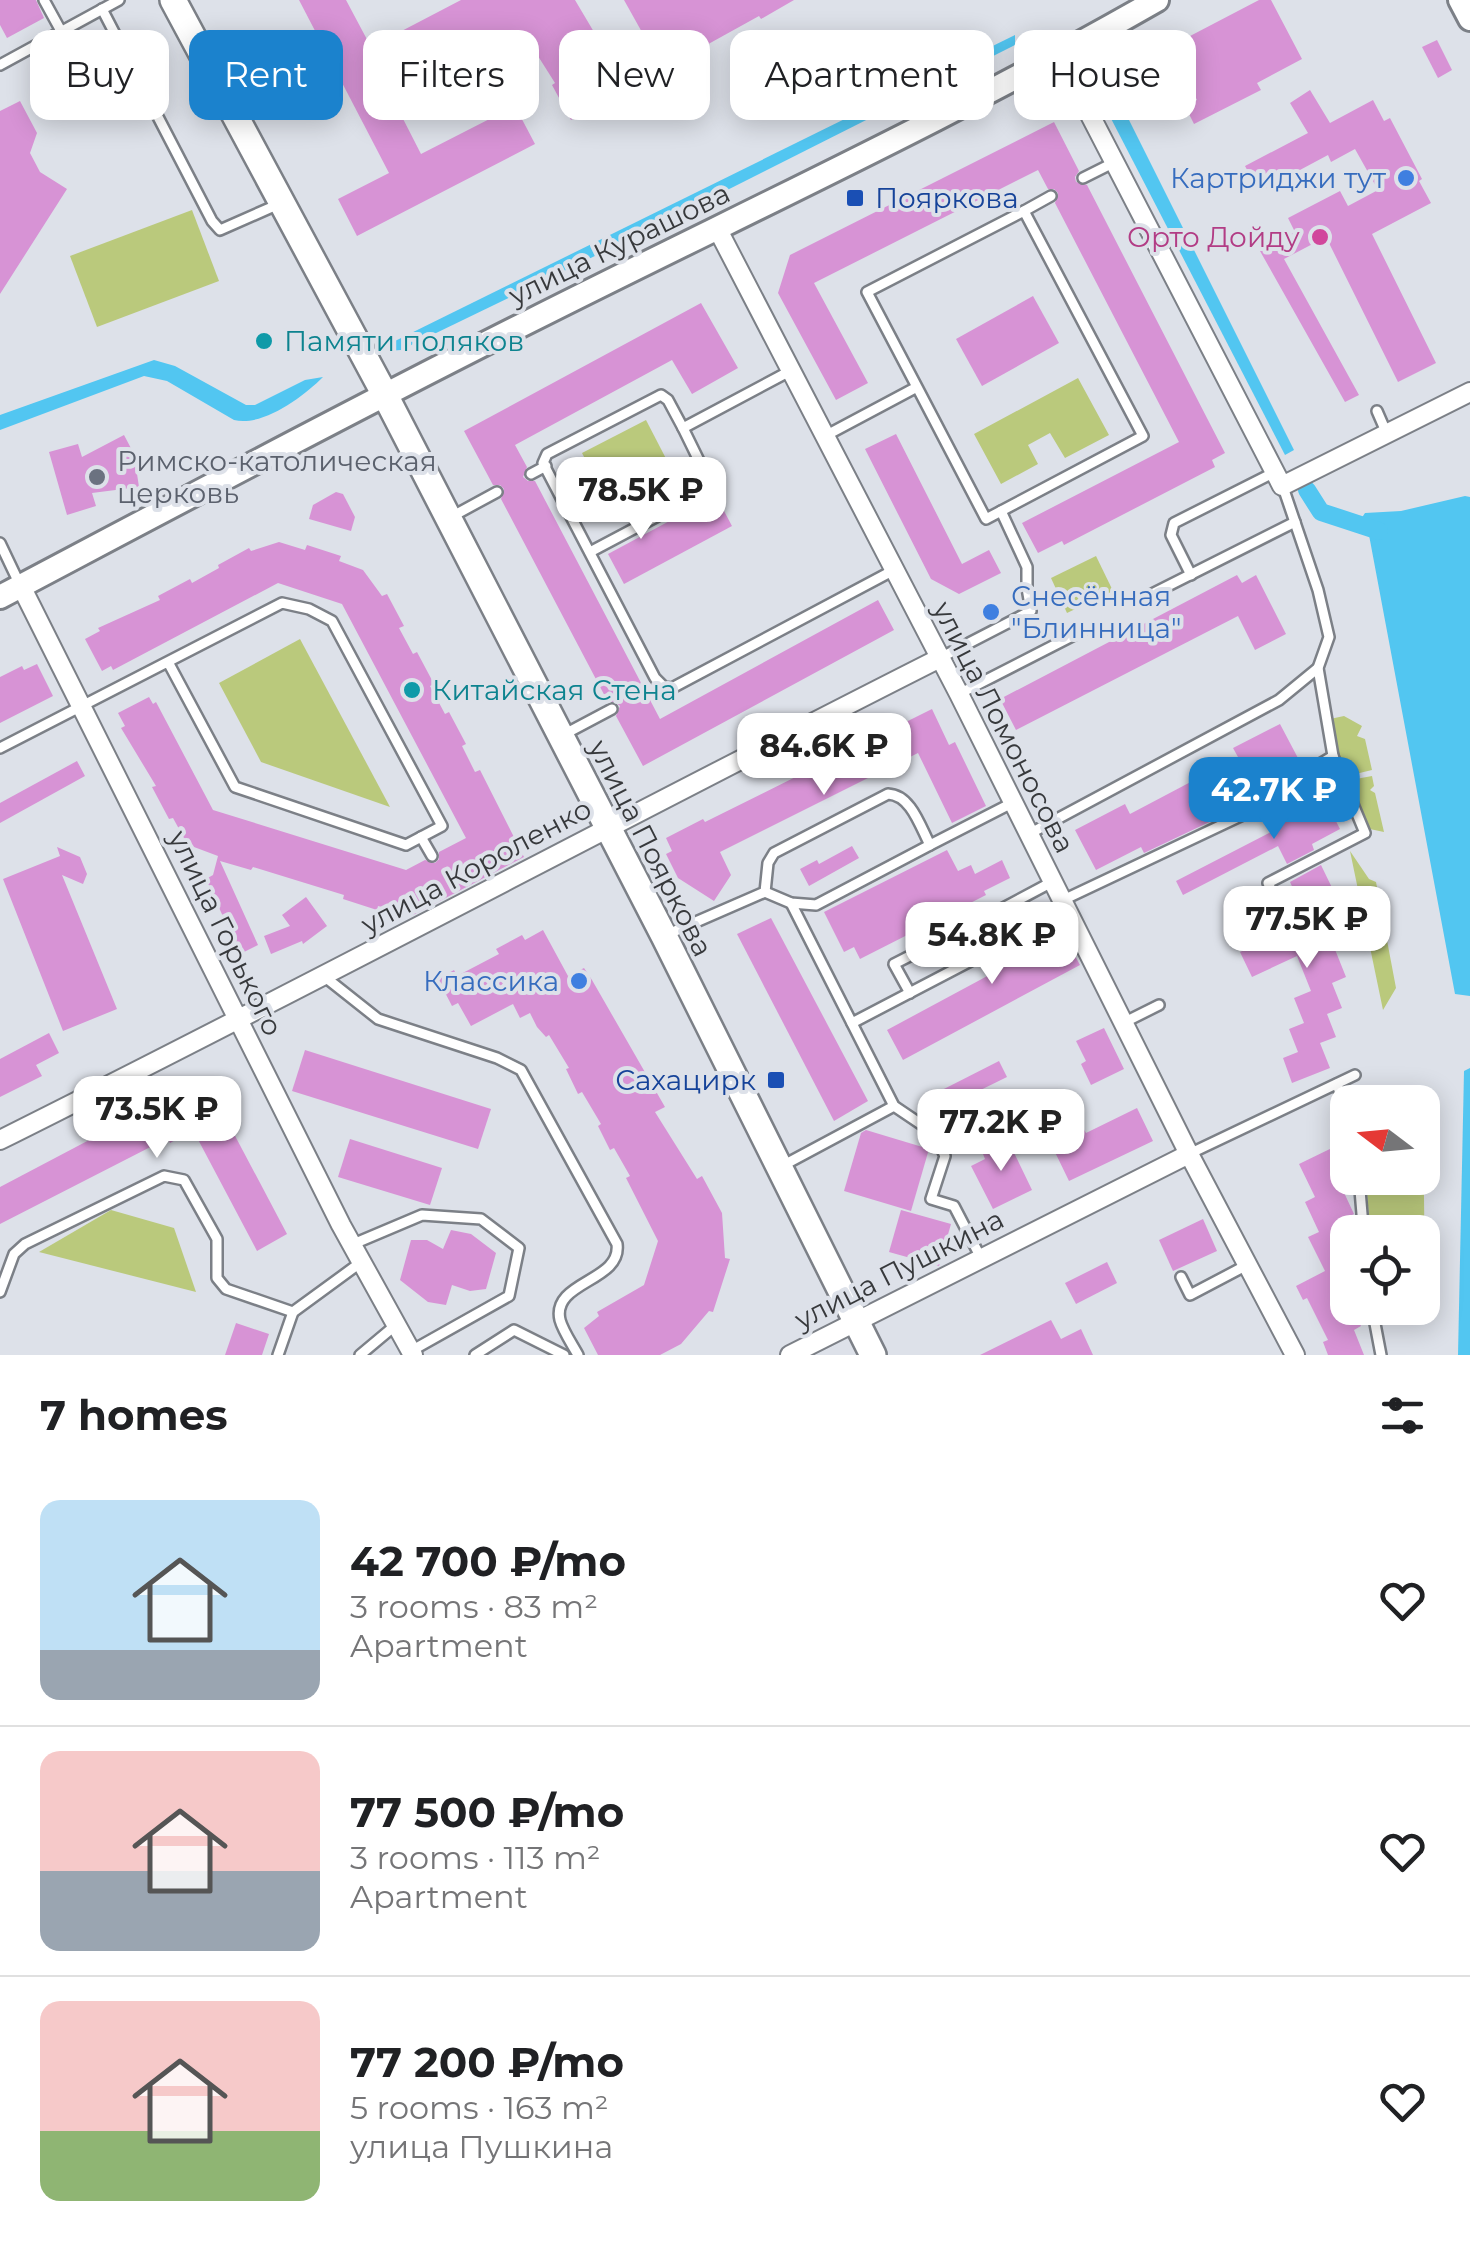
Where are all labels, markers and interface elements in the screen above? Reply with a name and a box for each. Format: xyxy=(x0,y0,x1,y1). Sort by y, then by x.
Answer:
chip: Buy xyxy=(30,30,169,120)
chip: Rent xyxy=(189,30,343,120)
chip: Filters xyxy=(363,30,539,120)
chip: New xyxy=(559,30,710,120)
chip: Apartment xyxy=(730,30,994,120)
chip: House xyxy=(1014,30,1196,120)
place label: Картриджи тут xyxy=(1170,161,1387,195)
marker: Картриджи тут xyxy=(1395,167,1417,189)
street label: улица Курашова xyxy=(502,176,735,313)
place label: Пояркова xyxy=(875,181,1019,215)
marker: Пояркова xyxy=(844,187,866,209)
place label: Орто Дойду xyxy=(1127,220,1300,254)
marker: Орто Дойду xyxy=(1309,226,1331,248)
place label: Памяти поляков xyxy=(284,324,524,358)
marker: Памяти поляков xyxy=(253,330,275,352)
place label: Римско-католическая церковь xyxy=(117,444,437,510)
pin: 78.5K ₽ xyxy=(549,457,733,542)
marker: Римско-католическая церковь xyxy=(86,466,108,488)
text: 78.5K ₽ xyxy=(578,470,704,509)
place label: Снесённая "Блинница" xyxy=(1011,579,1181,645)
street label: улица Ломоносова xyxy=(925,595,1082,859)
marker: Снесённая "Блинница" xyxy=(980,601,1002,623)
place label: Китайская Стена xyxy=(432,673,677,707)
marker: Китайская Стена xyxy=(401,679,423,701)
pin: 84.6K ₽ xyxy=(732,713,916,798)
text: 84.6K ₽ xyxy=(759,726,889,765)
street label: улица Пояркова xyxy=(581,733,720,962)
pin: 42.7K ₽ xyxy=(1182,757,1366,842)
text: 42.7K ₽ xyxy=(1211,770,1337,809)
street label: улица Короленко xyxy=(354,791,597,942)
street label: улица Горького xyxy=(161,824,290,1041)
pin: 77.5K ₽ xyxy=(1215,886,1399,971)
text: 77.5K ₽ xyxy=(1245,899,1369,938)
pin: 54.8K ₽ xyxy=(900,902,1084,987)
text: 54.8K ₽ xyxy=(927,915,1057,954)
place label: Классика xyxy=(423,964,559,998)
marker: Классика xyxy=(568,970,590,992)
place label: Сахацирк xyxy=(615,1063,756,1097)
marker: Сахацирк xyxy=(765,1069,787,1091)
pin: 73.5K ₽ xyxy=(65,1076,249,1161)
north arrow xyxy=(1330,1085,1440,1195)
map controls xyxy=(1330,1085,1440,1325)
text: 73.5K ₽ xyxy=(95,1089,219,1128)
pin: 77.2K ₽ xyxy=(909,1089,1093,1174)
text: 77.2K ₽ xyxy=(939,1102,1063,1141)
street label: улица Пушкина xyxy=(788,1202,1009,1337)
button: locate xyxy=(1330,1215,1440,1325)
icon: filters xyxy=(1375,1388,1430,1443)
text: 7 homes xyxy=(40,1389,228,1441)
text: 42 700 ₽/mo xyxy=(350,1535,626,1587)
icon: home xyxy=(120,1540,240,1660)
icon: heart xyxy=(1375,1573,1430,1628)
text: 3 rooms · 83 m² xyxy=(350,1587,598,1626)
text: Apartment xyxy=(350,1626,528,1665)
text: 77 500 ₽/mo xyxy=(350,1786,624,1838)
icon: home xyxy=(120,1791,240,1911)
icon: heart xyxy=(1375,1824,1430,1879)
text: 3 rooms · 113 m² xyxy=(350,1838,601,1877)
text: Apartment xyxy=(350,1877,528,1916)
text: 77 200 ₽/mo xyxy=(350,2036,624,2088)
icon: home xyxy=(120,2041,240,2161)
icon: heart xyxy=(1375,2074,1430,2129)
text: 5 rooms · 163 m² xyxy=(350,2088,609,2127)
text: улица Пушкина xyxy=(350,2127,613,2166)

